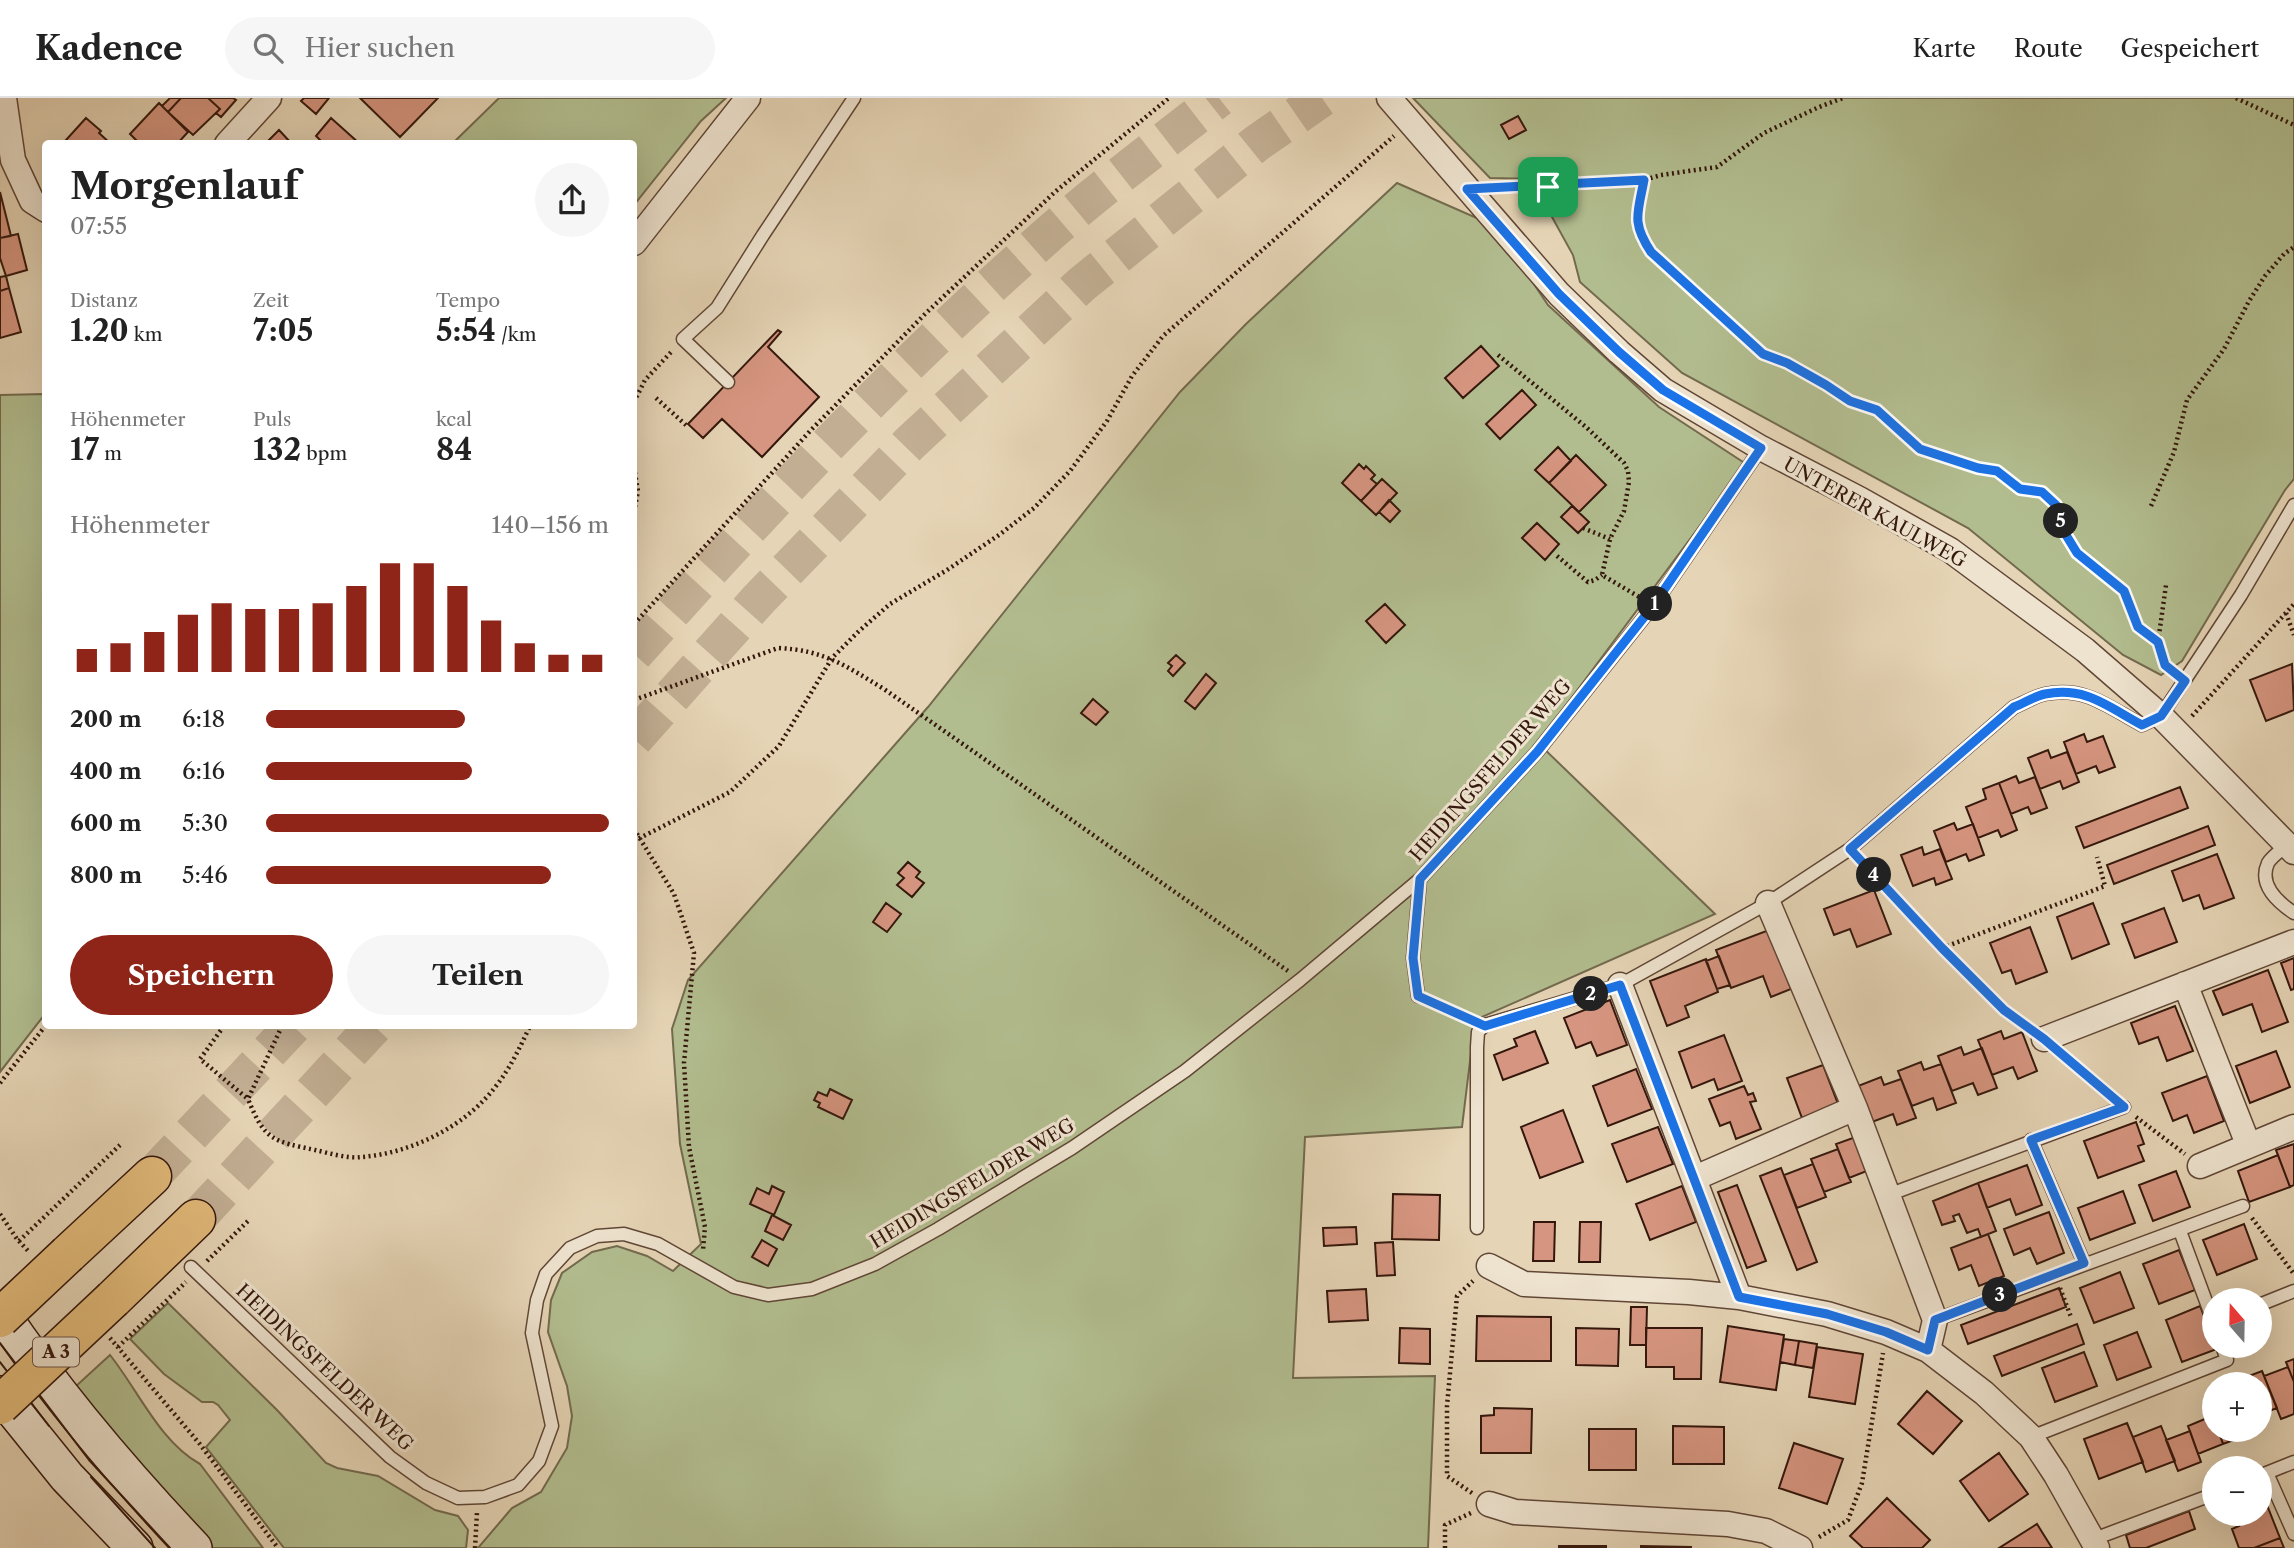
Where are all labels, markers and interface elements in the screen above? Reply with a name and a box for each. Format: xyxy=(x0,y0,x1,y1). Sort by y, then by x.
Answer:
search box xyxy=(225,17,715,80)
text: Kadence xyxy=(35,28,183,69)
icon: search xyxy=(249,29,287,67)
text: Hier suchen xyxy=(305,32,455,64)
text: Karte xyxy=(1912,34,1976,63)
text: Route xyxy=(2014,34,2083,63)
text: Gespeichert xyxy=(2121,34,2259,63)
pin xyxy=(1518,157,1578,217)
text: Morgenlauf xyxy=(70,162,299,209)
button: share xyxy=(535,163,609,237)
icon: arrive xyxy=(1529,168,1567,206)
text: 07:55 xyxy=(70,212,127,240)
text: Distanz xyxy=(70,289,138,312)
text: Zeit xyxy=(253,289,289,312)
text: Tempo xyxy=(436,289,500,312)
text: 1.20 xyxy=(70,312,129,349)
text: 7:05 xyxy=(253,312,313,349)
text: 5:54 xyxy=(436,312,496,349)
text: km xyxy=(129,323,162,346)
text: /km xyxy=(496,323,536,346)
text: Höhenmeter xyxy=(70,408,186,431)
text: Puls xyxy=(253,408,291,431)
text: kcal xyxy=(436,408,472,431)
text: 17 xyxy=(70,431,99,468)
text: 132 xyxy=(253,431,301,468)
text: 84 xyxy=(436,431,472,468)
text: m xyxy=(99,442,122,465)
text: bpm xyxy=(301,442,347,465)
street label: UNTERER KAULWEG xyxy=(1779,453,1970,572)
pin: 5 xyxy=(2044,504,2078,538)
text: 5 xyxy=(2055,509,2066,532)
text: Höhenmeter xyxy=(70,511,210,539)
text: 140–156 m xyxy=(491,511,609,539)
pin: 1 xyxy=(1638,587,1672,622)
text: 1 xyxy=(1650,592,1659,615)
street label: HEIDINGSFELDER WEG xyxy=(1405,675,1576,866)
text: 200 m xyxy=(70,705,142,733)
text: 6:18 xyxy=(182,705,225,733)
text: 400 m xyxy=(70,757,142,785)
text: 6:16 xyxy=(182,757,225,785)
text: 600 m xyxy=(70,809,142,837)
text: 5:30 xyxy=(182,809,228,837)
pin: 4 xyxy=(1856,858,1892,892)
text: 800 m xyxy=(70,861,142,889)
text: 5:46 xyxy=(182,861,228,889)
text: 4 xyxy=(1868,863,1879,886)
button: Speichern xyxy=(70,935,333,1015)
button: Teilen xyxy=(347,935,609,1015)
pin: 2 xyxy=(1574,976,1608,1012)
text: 2 xyxy=(1585,982,1596,1005)
street label: HEIDINGSFELDER WEG xyxy=(866,1113,1078,1254)
pin: 3 xyxy=(1982,1278,2018,1312)
street label: HEIDINGSFELDER WEG xyxy=(231,1279,418,1456)
text: 3 xyxy=(1994,1283,2005,1306)
north arrow xyxy=(2202,1288,2272,1358)
map controls xyxy=(2202,1288,2272,1526)
road number: A 3 xyxy=(33,1338,79,1366)
button: + xyxy=(2202,1372,2272,1442)
button: − xyxy=(2202,1456,2272,1526)

